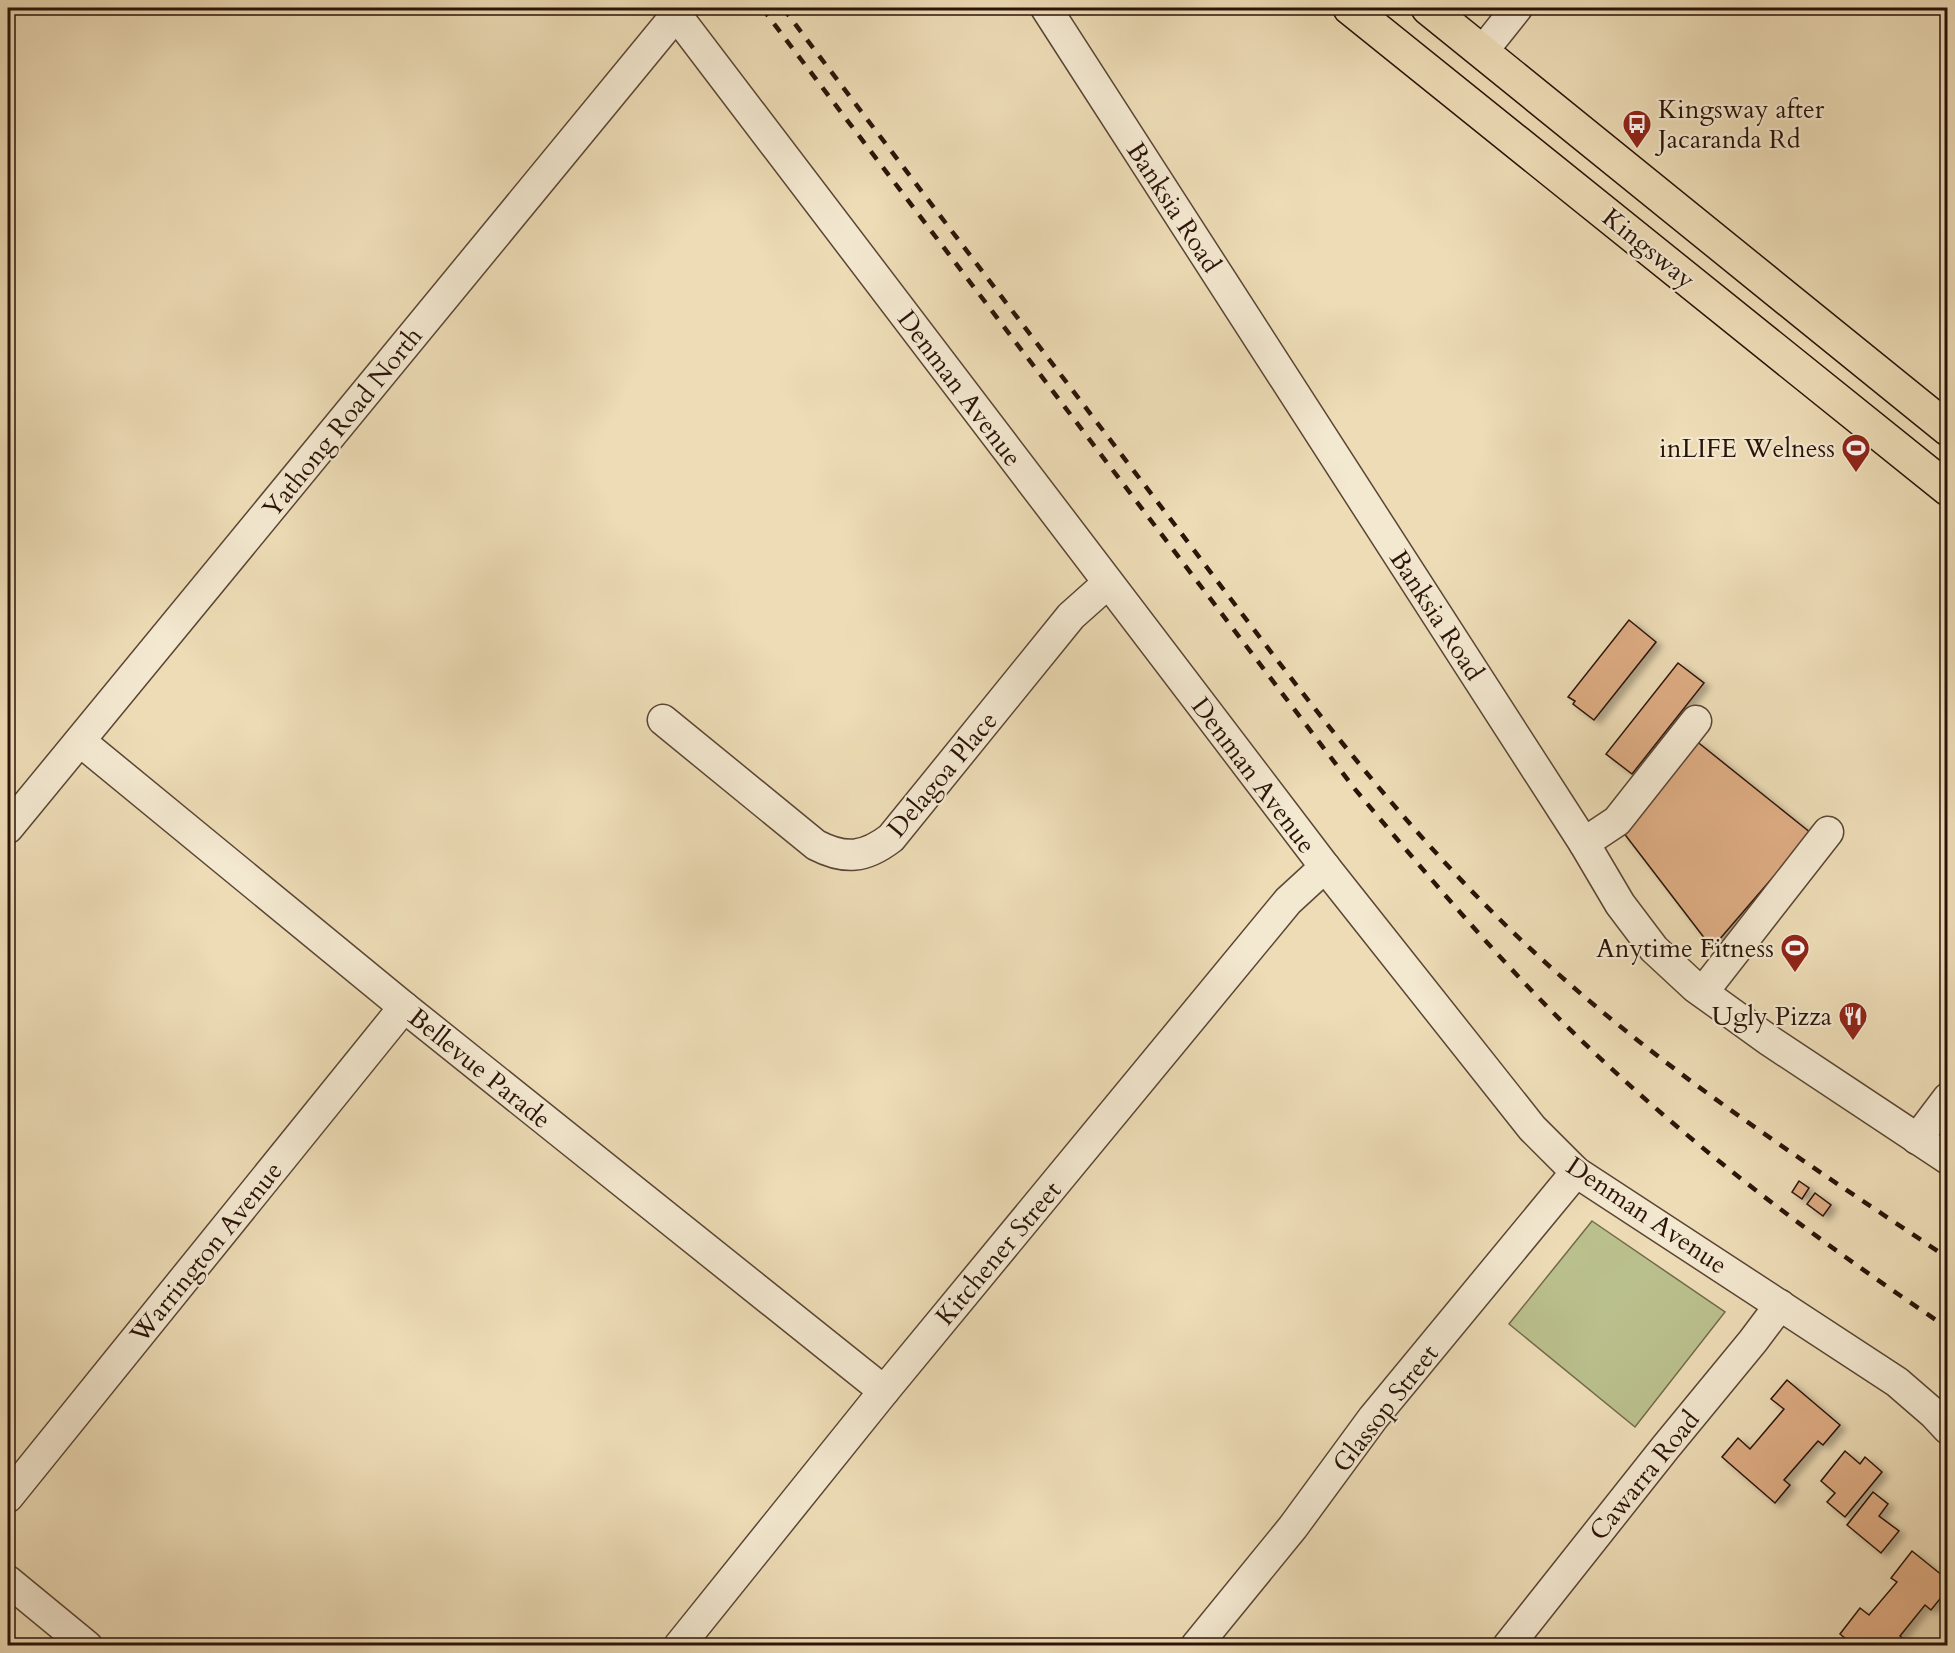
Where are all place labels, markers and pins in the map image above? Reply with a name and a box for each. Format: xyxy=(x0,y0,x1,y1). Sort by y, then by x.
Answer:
place label: Kingsway after Jacaranda Rd xyxy=(1654,92,1825,157)
bus stop icon: Kingsway after Jacaranda Rd xyxy=(1621,108,1653,150)
place label: inLIFE Welness xyxy=(1659,431,1835,466)
sports icon: inLIFE Welness xyxy=(1840,432,1872,474)
place label: Anytime Fitness xyxy=(1596,931,1774,966)
sports icon: Anytime Fitness xyxy=(1779,932,1811,974)
place label: Ugly Pizza xyxy=(1712,999,1832,1034)
restaurant icon: Ugly Pizza xyxy=(1837,1000,1869,1042)

